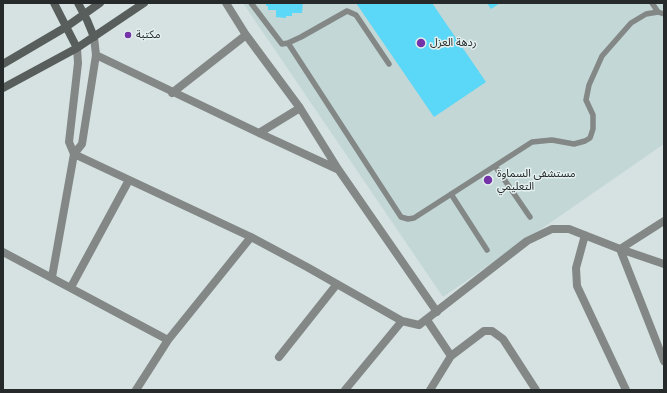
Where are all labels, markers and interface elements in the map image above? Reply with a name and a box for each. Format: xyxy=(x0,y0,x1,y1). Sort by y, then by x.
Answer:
place label: مكتبة xyxy=(136,28,161,42)
marker: مكتبة xyxy=(123,30,133,40)
place label: ردهة العزل xyxy=(430,36,476,50)
marker: ردهة العزل xyxy=(415,37,427,49)
place label: مستشفى السماوة التعليمي xyxy=(497,167,576,193)
marker: مستشفى السماوة التعليمي xyxy=(482,174,494,186)

